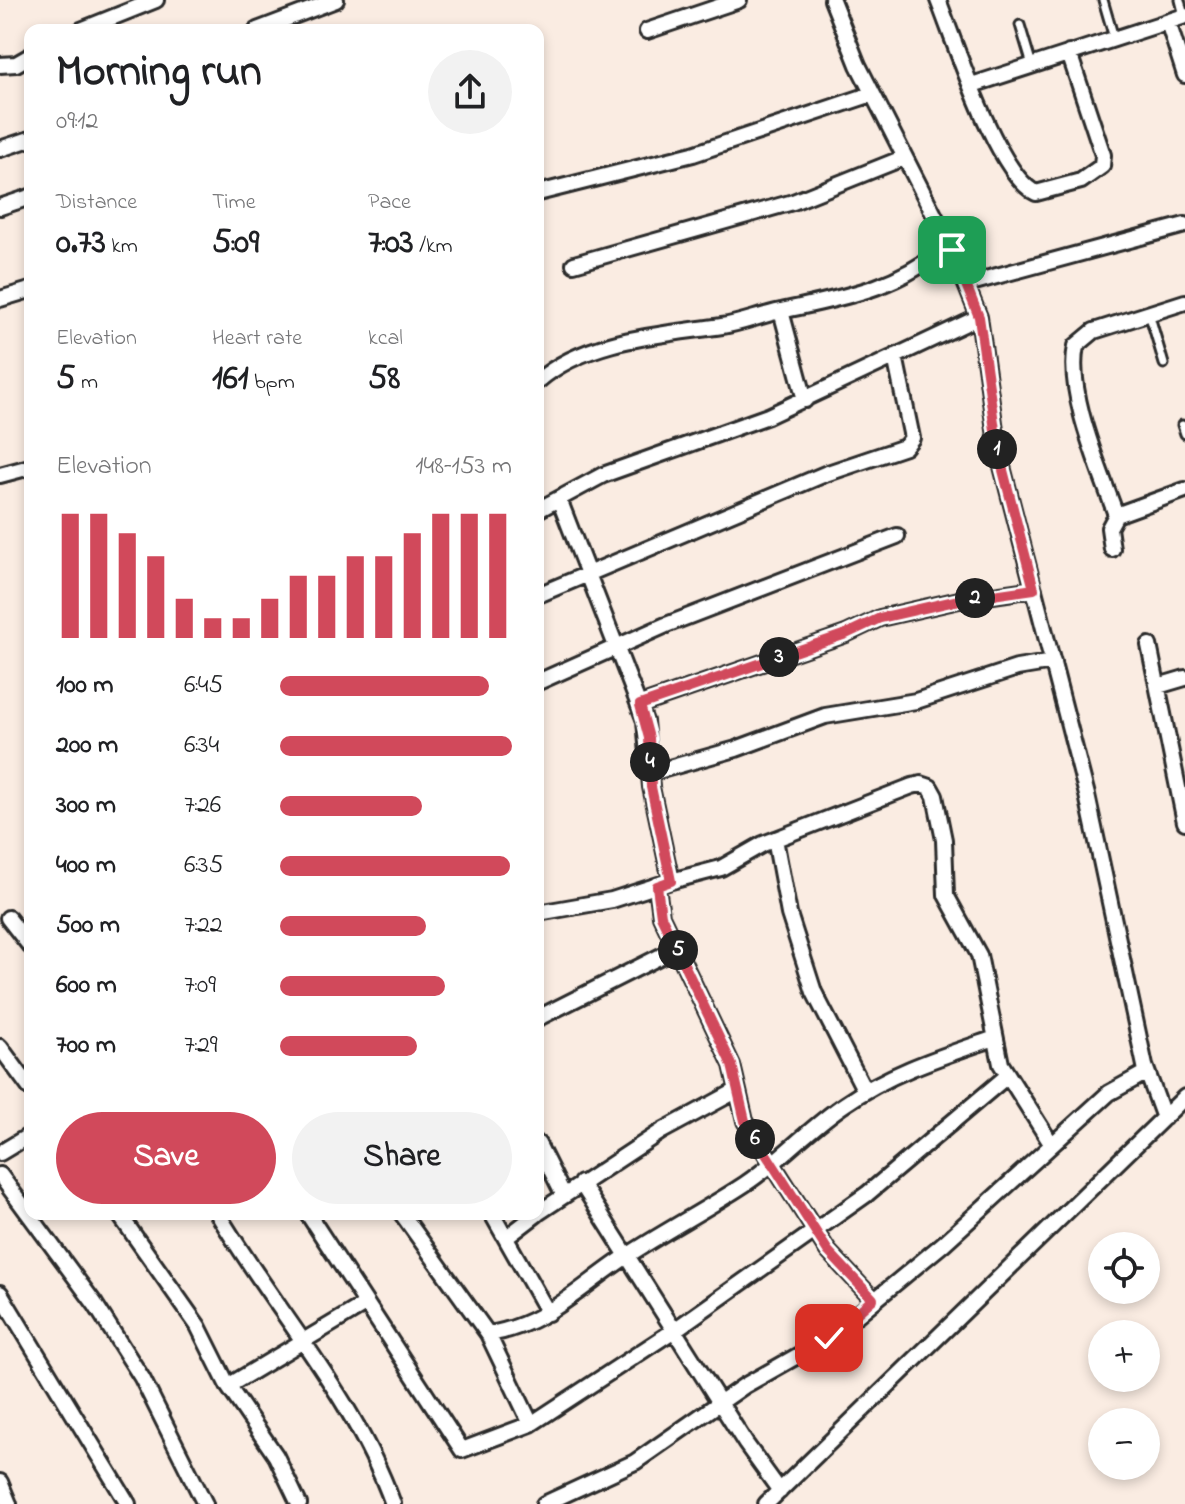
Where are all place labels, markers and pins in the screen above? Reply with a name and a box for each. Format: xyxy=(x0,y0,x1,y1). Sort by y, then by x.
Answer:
pin xyxy=(918,216,986,284)
pin: 1 xyxy=(977,429,1017,469)
pin: 2 xyxy=(955,578,995,618)
pin: 3 xyxy=(759,637,799,677)
pin: 4 xyxy=(630,742,670,782)
pin: 5 xyxy=(658,930,698,970)
pin: 6 xyxy=(735,1119,775,1159)
pin xyxy=(795,1304,863,1372)

